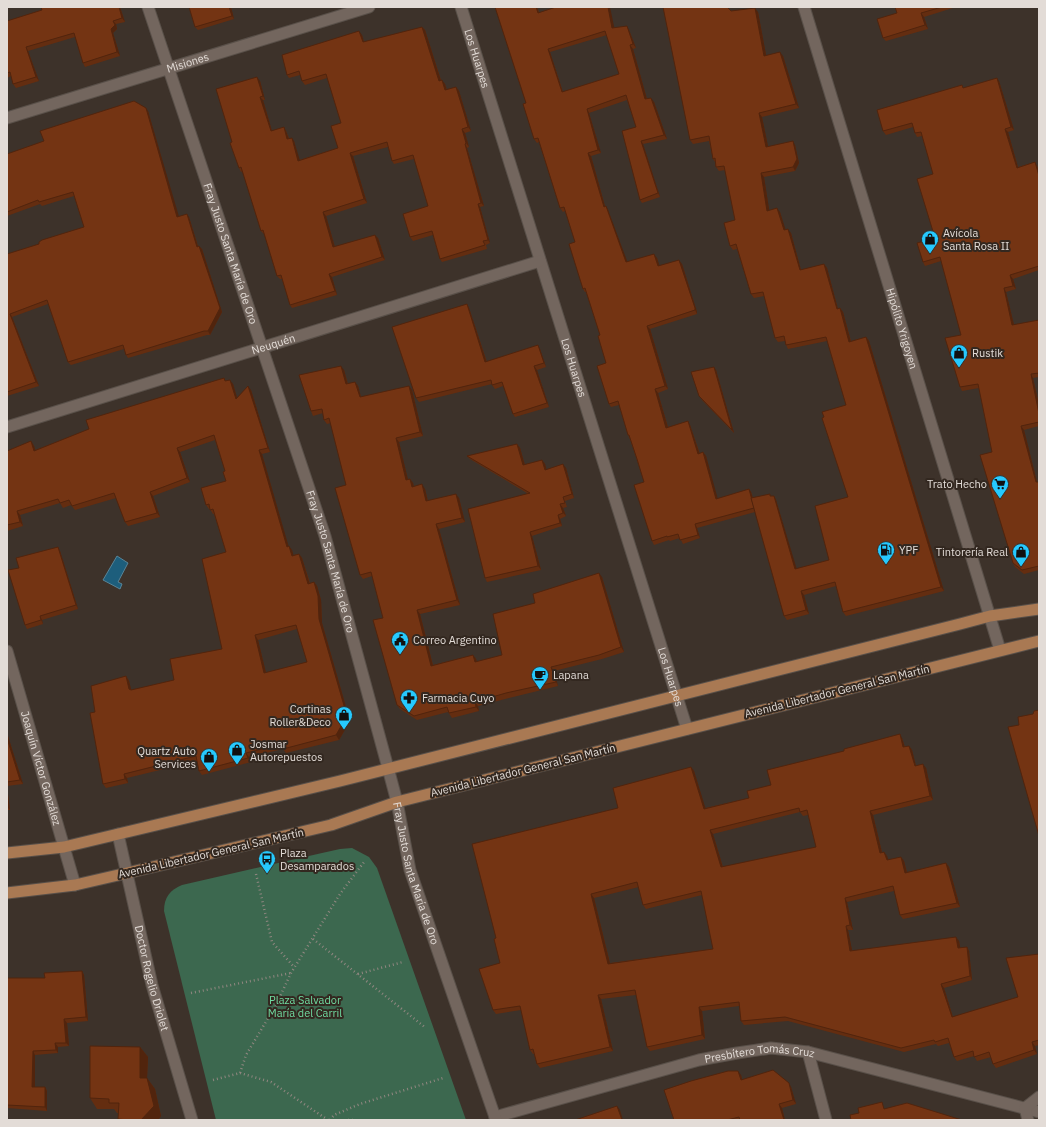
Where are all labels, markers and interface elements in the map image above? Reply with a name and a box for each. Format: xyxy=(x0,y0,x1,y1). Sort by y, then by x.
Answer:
street label: Los Huarpes xyxy=(461,27,493,90)
street label: Misiones xyxy=(165,50,211,76)
street label: Fray Justo Santa María de Oro xyxy=(200,181,261,326)
place label: Avícola Santa Rosa II xyxy=(943,226,1010,253)
shop icon: Avícola Santa Rosa II xyxy=(920,229,940,254)
street label: Hipólito Yrigoyen xyxy=(883,286,921,371)
street label: Neuquén xyxy=(250,331,297,357)
street label: Los Huarpes xyxy=(558,336,590,399)
shop icon: Rustik xyxy=(949,343,969,368)
place label: Rustik xyxy=(972,346,1003,360)
supermarket icon: Trato Hecho xyxy=(990,474,1010,499)
place label: Trato Hecho xyxy=(927,477,987,491)
street label: Fray Justo Santa María de Oro xyxy=(303,489,358,634)
fuel station icon: YPF xyxy=(876,540,896,565)
shop icon: Tintorería Real xyxy=(1011,542,1031,567)
place label: YPF xyxy=(899,543,918,557)
place label: Tintorería Real xyxy=(936,545,1008,559)
public building icon: Correo Argentino xyxy=(390,630,410,655)
place label: Correo Argentino xyxy=(413,633,497,647)
street label: Los Huarpes xyxy=(655,646,687,708)
street label: Avenida Libertador General San Martín xyxy=(743,661,931,721)
cafe icon: Lapana xyxy=(530,665,550,690)
place label: Lapana xyxy=(553,668,589,682)
pharmacy icon: Farmacia Cuyo xyxy=(399,688,419,713)
place label: Farmacia Cuyo xyxy=(422,691,495,705)
place label: Cortinas Roller&Deco xyxy=(269,702,331,729)
shop icon: Cortinas Roller&Deco xyxy=(334,705,354,730)
street label: Joaquín Víctor González xyxy=(18,709,64,827)
place label: Josmar Autorepuestos xyxy=(250,737,323,764)
shop icon: Josmar Autorepuestos xyxy=(227,740,247,765)
street label: Avenida Libertador General San Martín xyxy=(429,740,617,800)
place label: Quartz Auto Services xyxy=(137,744,196,771)
shop icon: Quartz Auto Services xyxy=(199,747,219,772)
street label: Fray Justo Santa María de Oro xyxy=(390,801,442,946)
street label: Avenida Libertador General San Martín xyxy=(117,825,305,881)
place label: Plaza Desamparados xyxy=(280,846,354,873)
bus stop icon: Plaza Desamparados xyxy=(257,849,277,874)
street label: Doctor Rogelio Driolet xyxy=(132,924,172,1033)
park label: Plaza Salvador María del Carril xyxy=(268,993,342,1020)
street label: Presbítero Tomás Cruz xyxy=(703,1041,816,1066)

